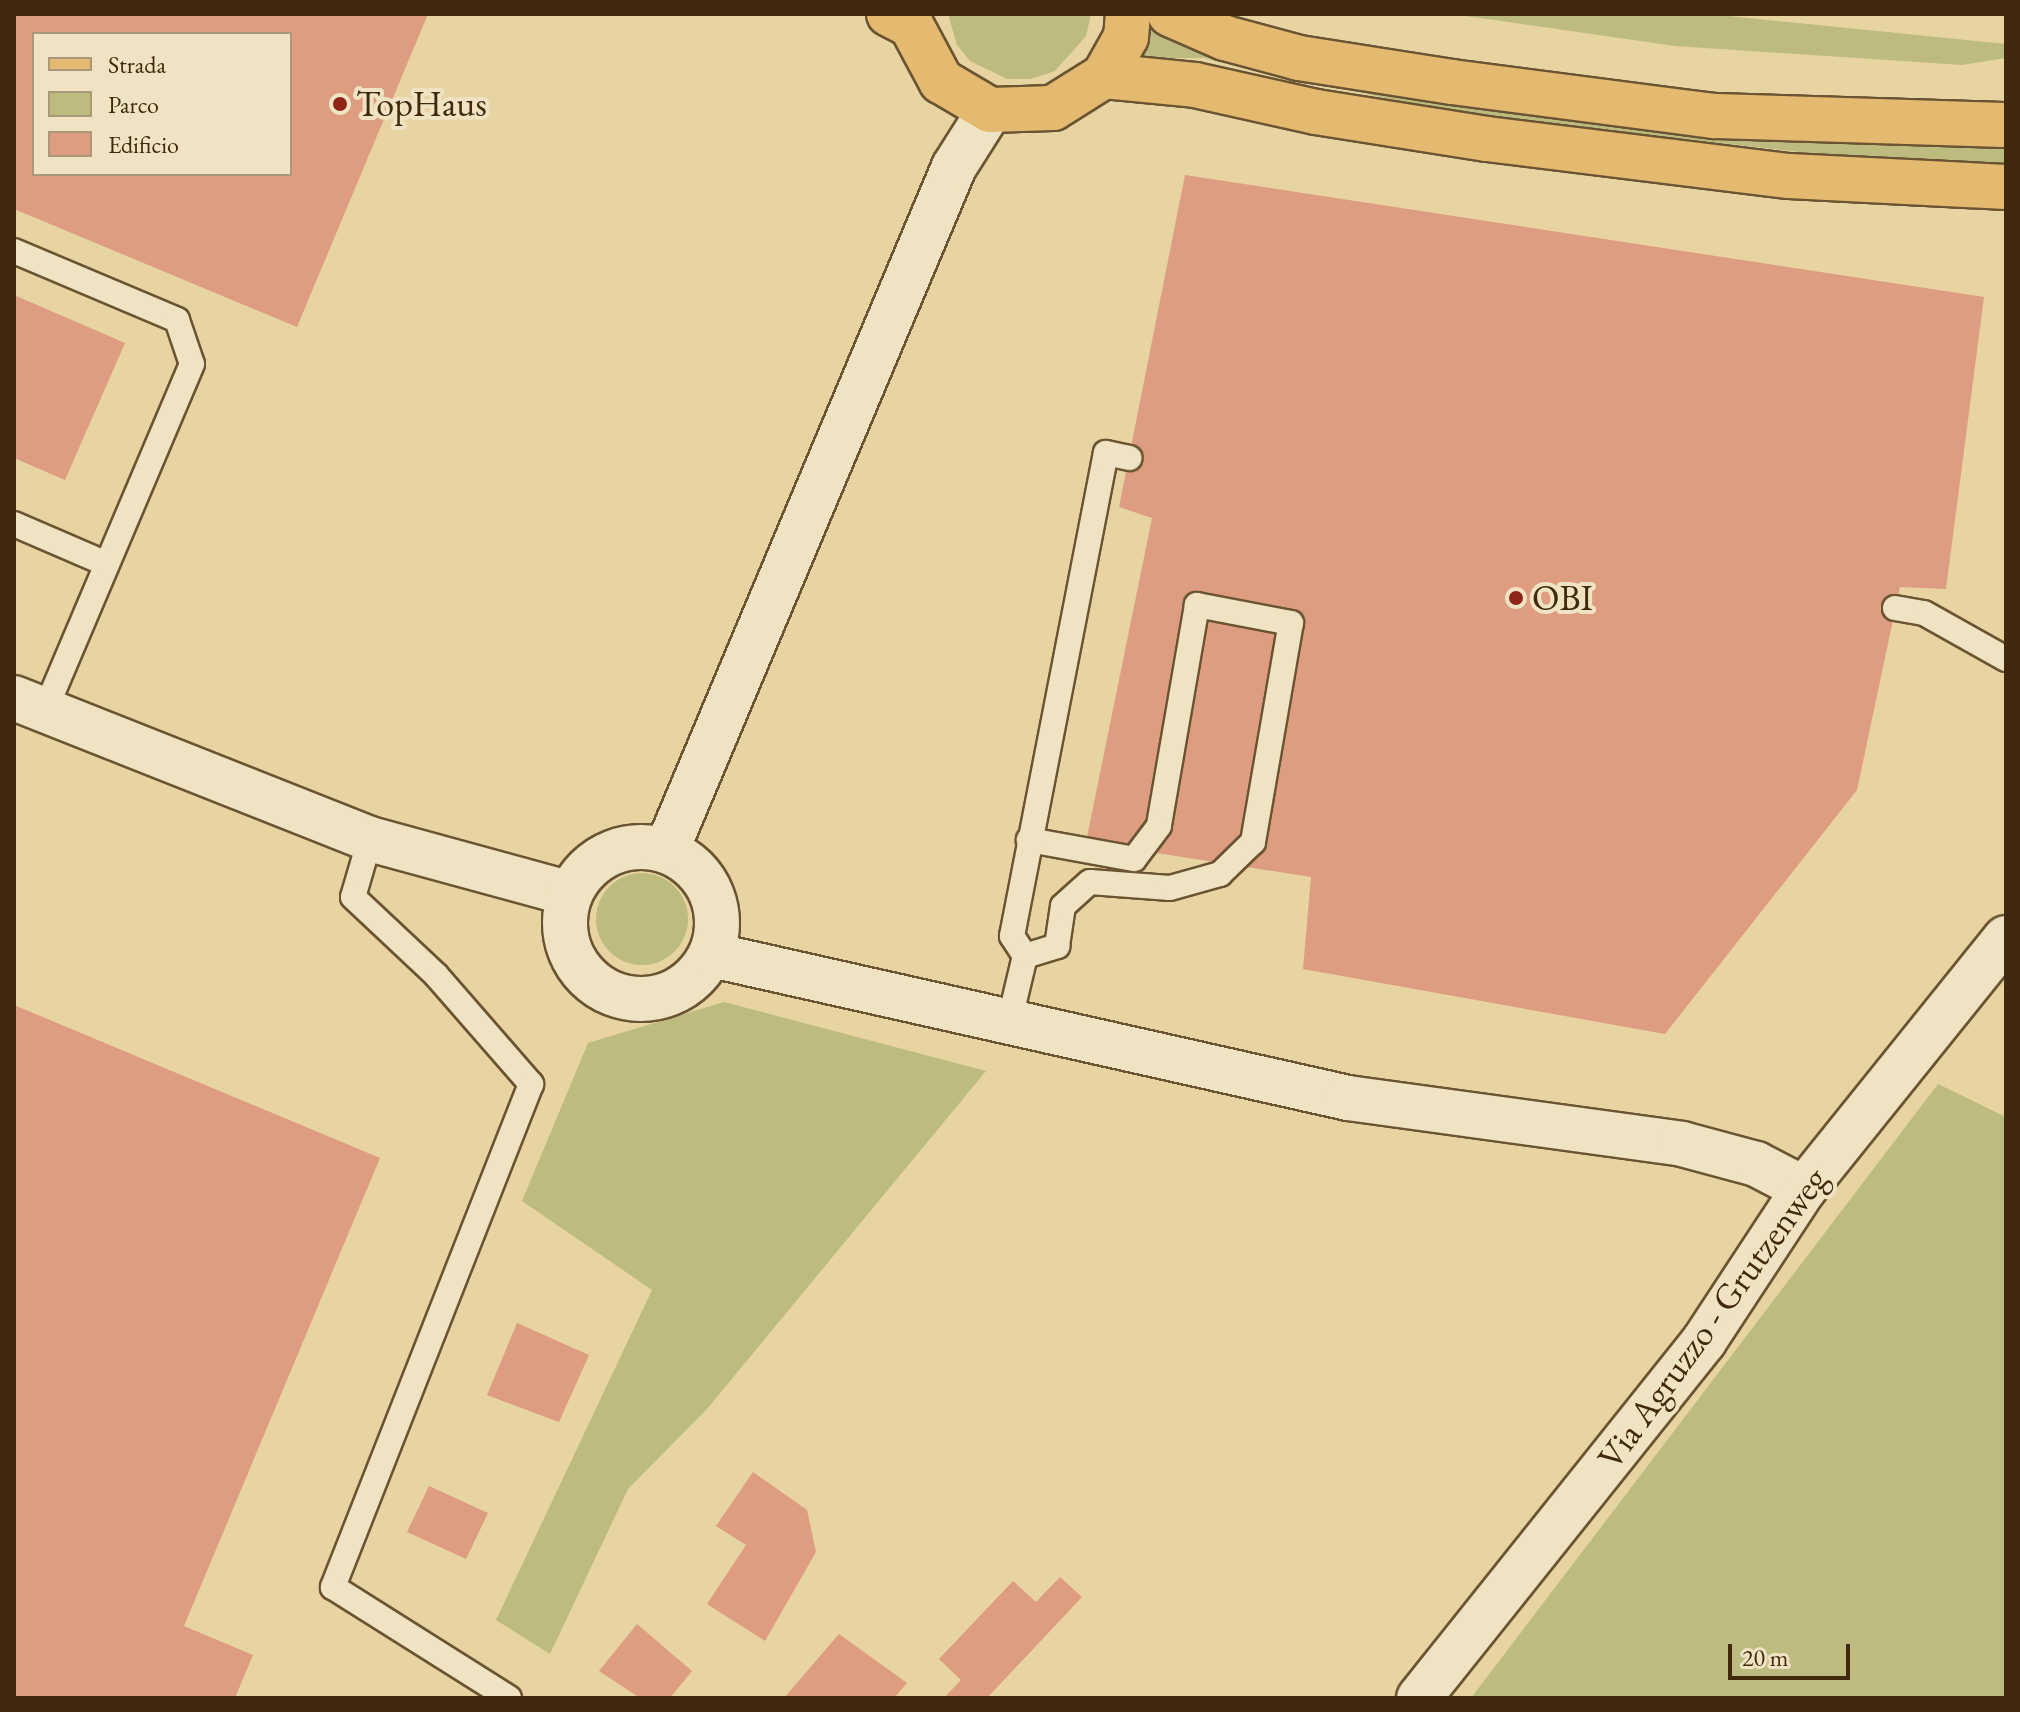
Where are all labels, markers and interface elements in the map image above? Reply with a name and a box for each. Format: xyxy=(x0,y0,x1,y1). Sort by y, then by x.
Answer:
legend xyxy=(32,32,292,176)
text: Strada xyxy=(108,49,166,80)
place label: TopHaus xyxy=(356,82,487,126)
text: Parco xyxy=(108,89,159,120)
marker: TopHaus xyxy=(331,95,349,113)
text: Edificio xyxy=(108,129,179,160)
place label: OBI xyxy=(1532,576,1593,620)
marker: OBI xyxy=(1507,589,1525,607)
street label: Via Agruzzo - Grutzenweg xyxy=(1588,1159,1836,1477)
scale bar xyxy=(1732,1628,1854,1678)
text: 20 m xyxy=(1742,1642,1789,1673)

